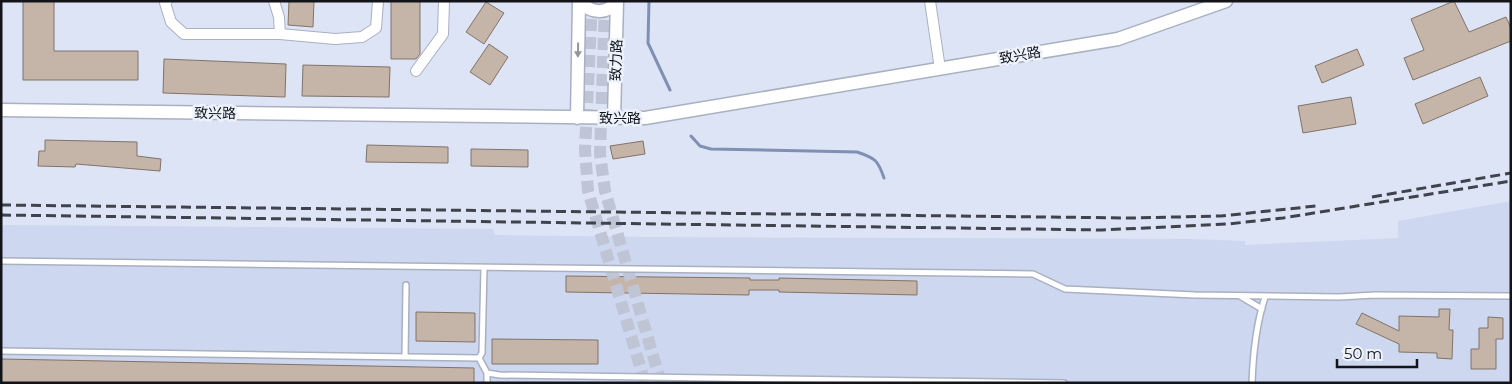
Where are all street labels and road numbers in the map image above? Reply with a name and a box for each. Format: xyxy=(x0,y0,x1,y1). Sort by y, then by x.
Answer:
street label: 致力路 xyxy=(606,39,626,81)
street label: 致兴路 xyxy=(998,42,1042,68)
street label: 致兴路 xyxy=(194,104,236,122)
street label: 致兴路 xyxy=(599,109,641,127)

